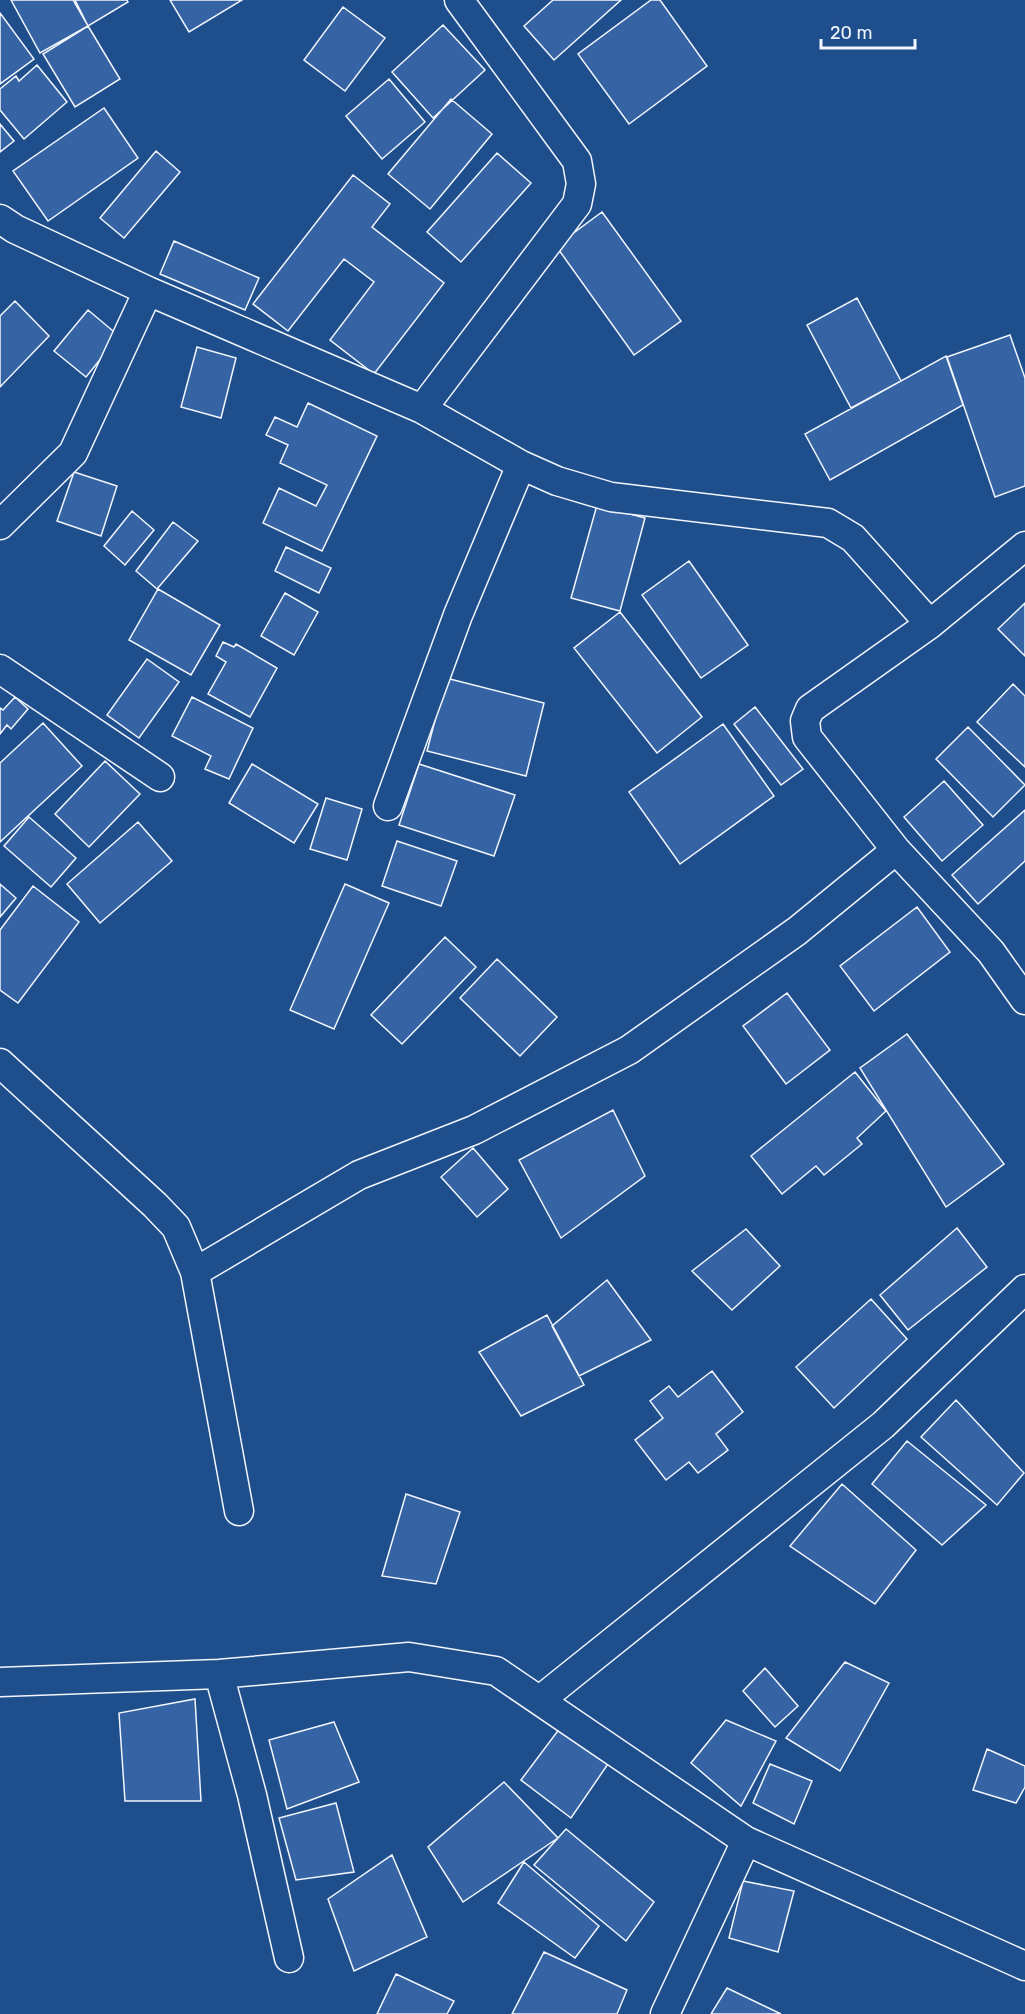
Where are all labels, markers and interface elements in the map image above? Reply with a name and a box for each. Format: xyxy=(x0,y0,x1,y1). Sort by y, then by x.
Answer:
scale bar xyxy=(821,12,916,50)
text: 20 m xyxy=(830,22,872,44)

